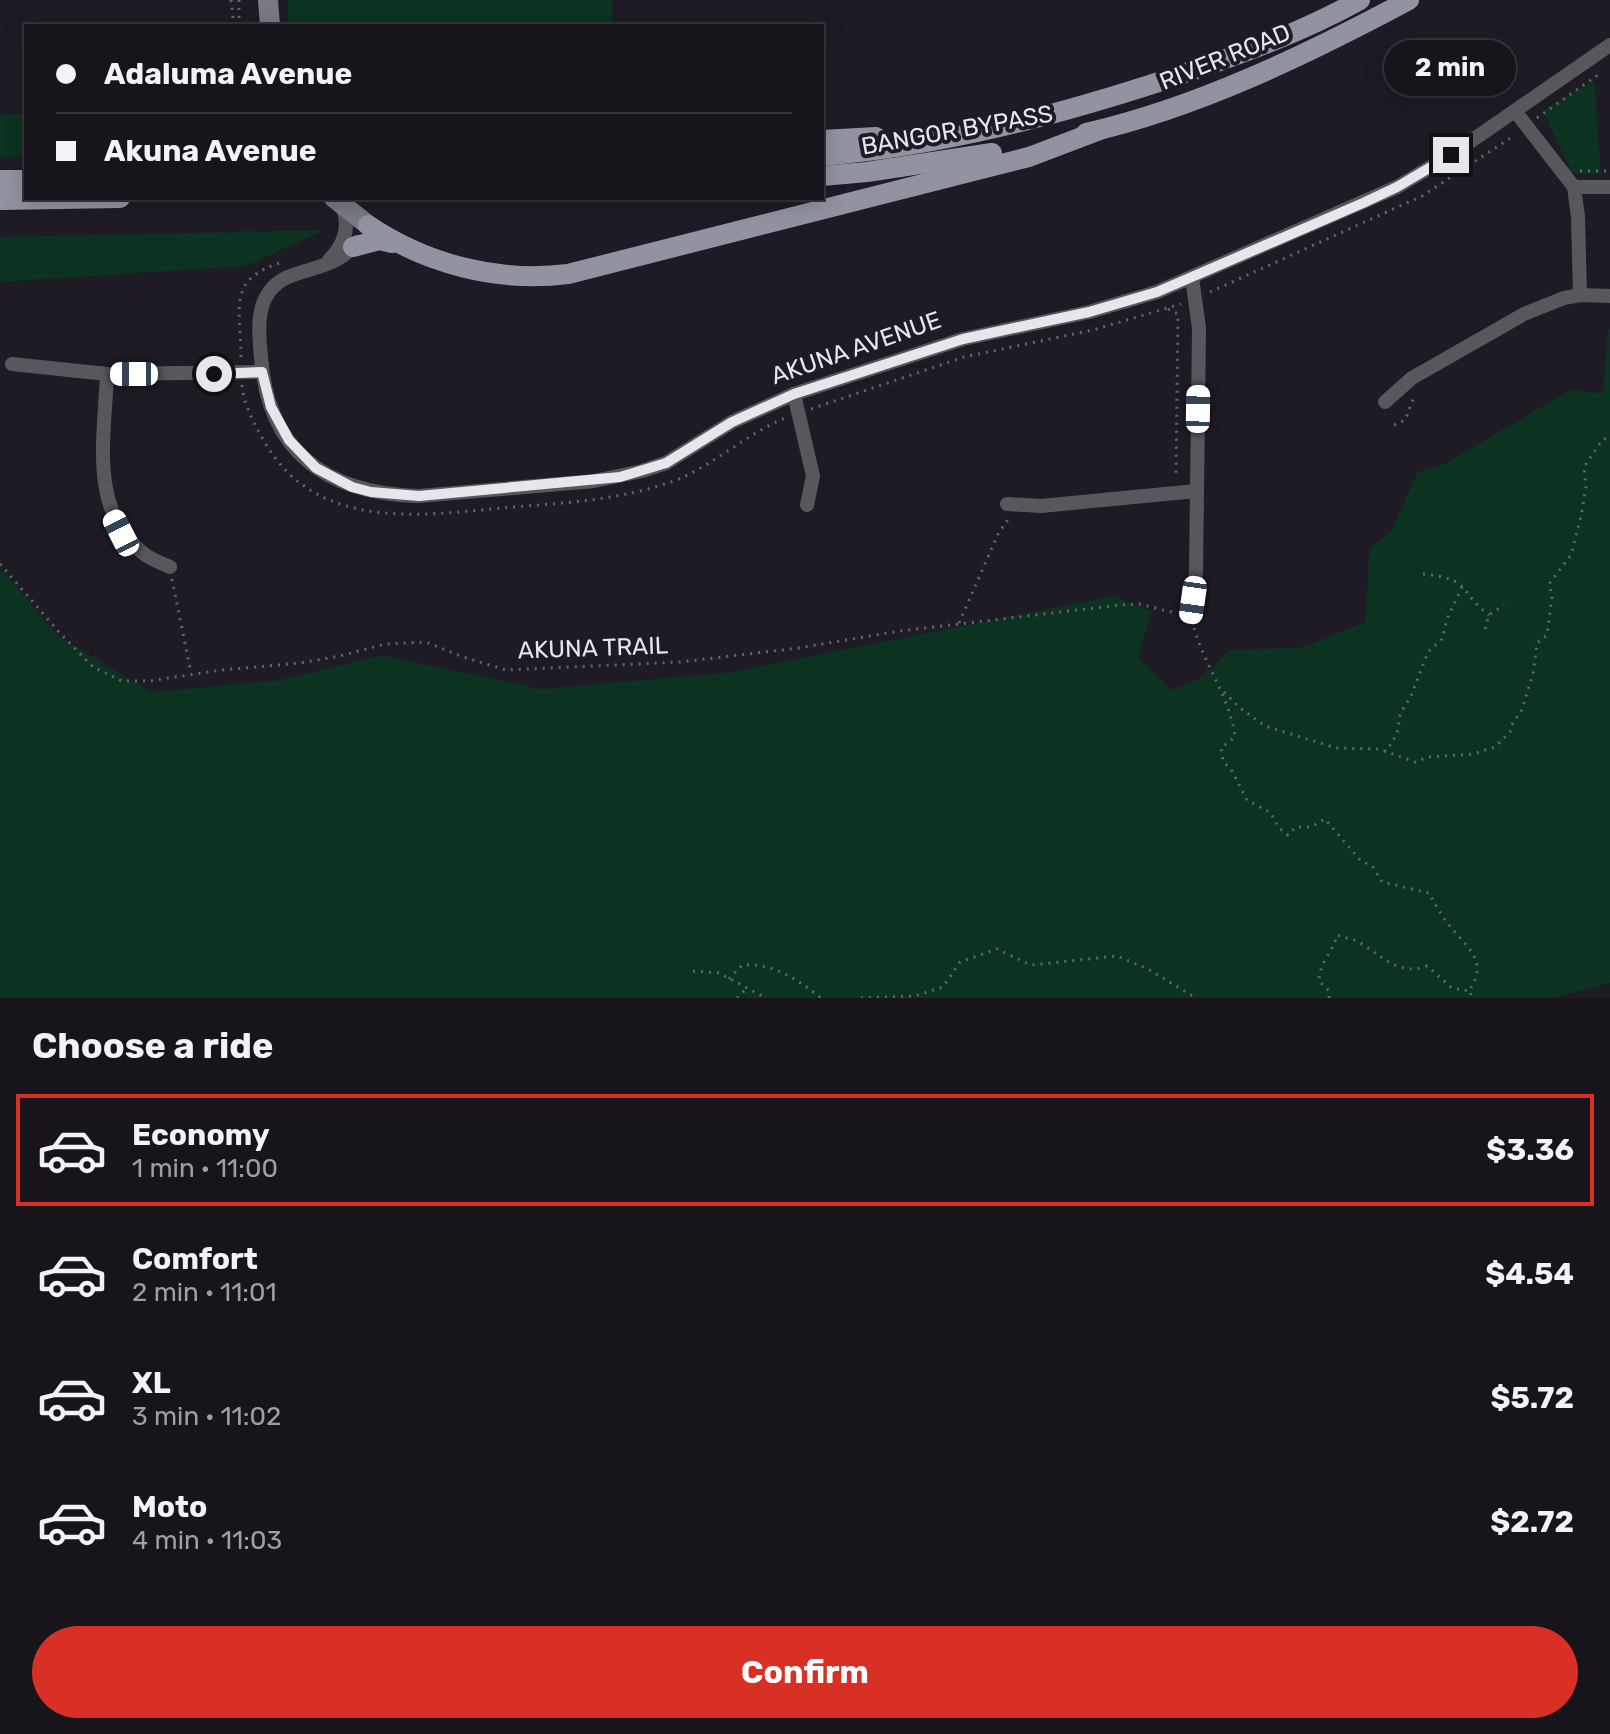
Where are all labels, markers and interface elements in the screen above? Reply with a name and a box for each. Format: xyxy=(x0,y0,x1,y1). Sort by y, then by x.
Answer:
street label: RIVER ROAD xyxy=(1156,18,1294,96)
callout: 2 min xyxy=(1385,39,1517,95)
text: 2 min xyxy=(1415,52,1485,83)
text: Adaluma Avenue xyxy=(104,56,352,92)
street label: BANGOR BYPASS xyxy=(859,99,1055,161)
text: Akuna Avenue xyxy=(104,133,317,169)
route end xyxy=(1433,137,1469,173)
street label: AKUNA AVENUE xyxy=(767,306,945,390)
route start xyxy=(196,356,232,392)
car xyxy=(110,362,158,386)
car xyxy=(1186,385,1210,433)
car xyxy=(99,506,143,560)
car xyxy=(1178,575,1208,625)
street label: AKUNA TRAIL xyxy=(517,631,669,665)
text: Choose a ride xyxy=(32,1024,273,1067)
icon: car xyxy=(36,1114,108,1186)
text: Economy xyxy=(132,1117,270,1153)
text: $3.36 xyxy=(1486,1132,1574,1168)
text: 1 min · 11:00 xyxy=(132,1153,278,1184)
icon: car xyxy=(36,1238,108,1310)
text: Comfort xyxy=(132,1241,258,1277)
text: $4.54 xyxy=(1485,1256,1574,1292)
text: 2 min · 11:01 xyxy=(132,1277,277,1308)
icon: car xyxy=(36,1362,108,1434)
text: XL xyxy=(132,1365,171,1401)
text: $5.72 xyxy=(1490,1380,1574,1416)
text: 3 min · 11:02 xyxy=(132,1401,281,1432)
icon: car xyxy=(36,1486,108,1558)
text: Moto xyxy=(132,1489,207,1525)
text: $2.72 xyxy=(1490,1504,1574,1540)
text: 4 min · 11:03 xyxy=(132,1525,282,1556)
button: Confirm xyxy=(32,1626,1578,1718)

